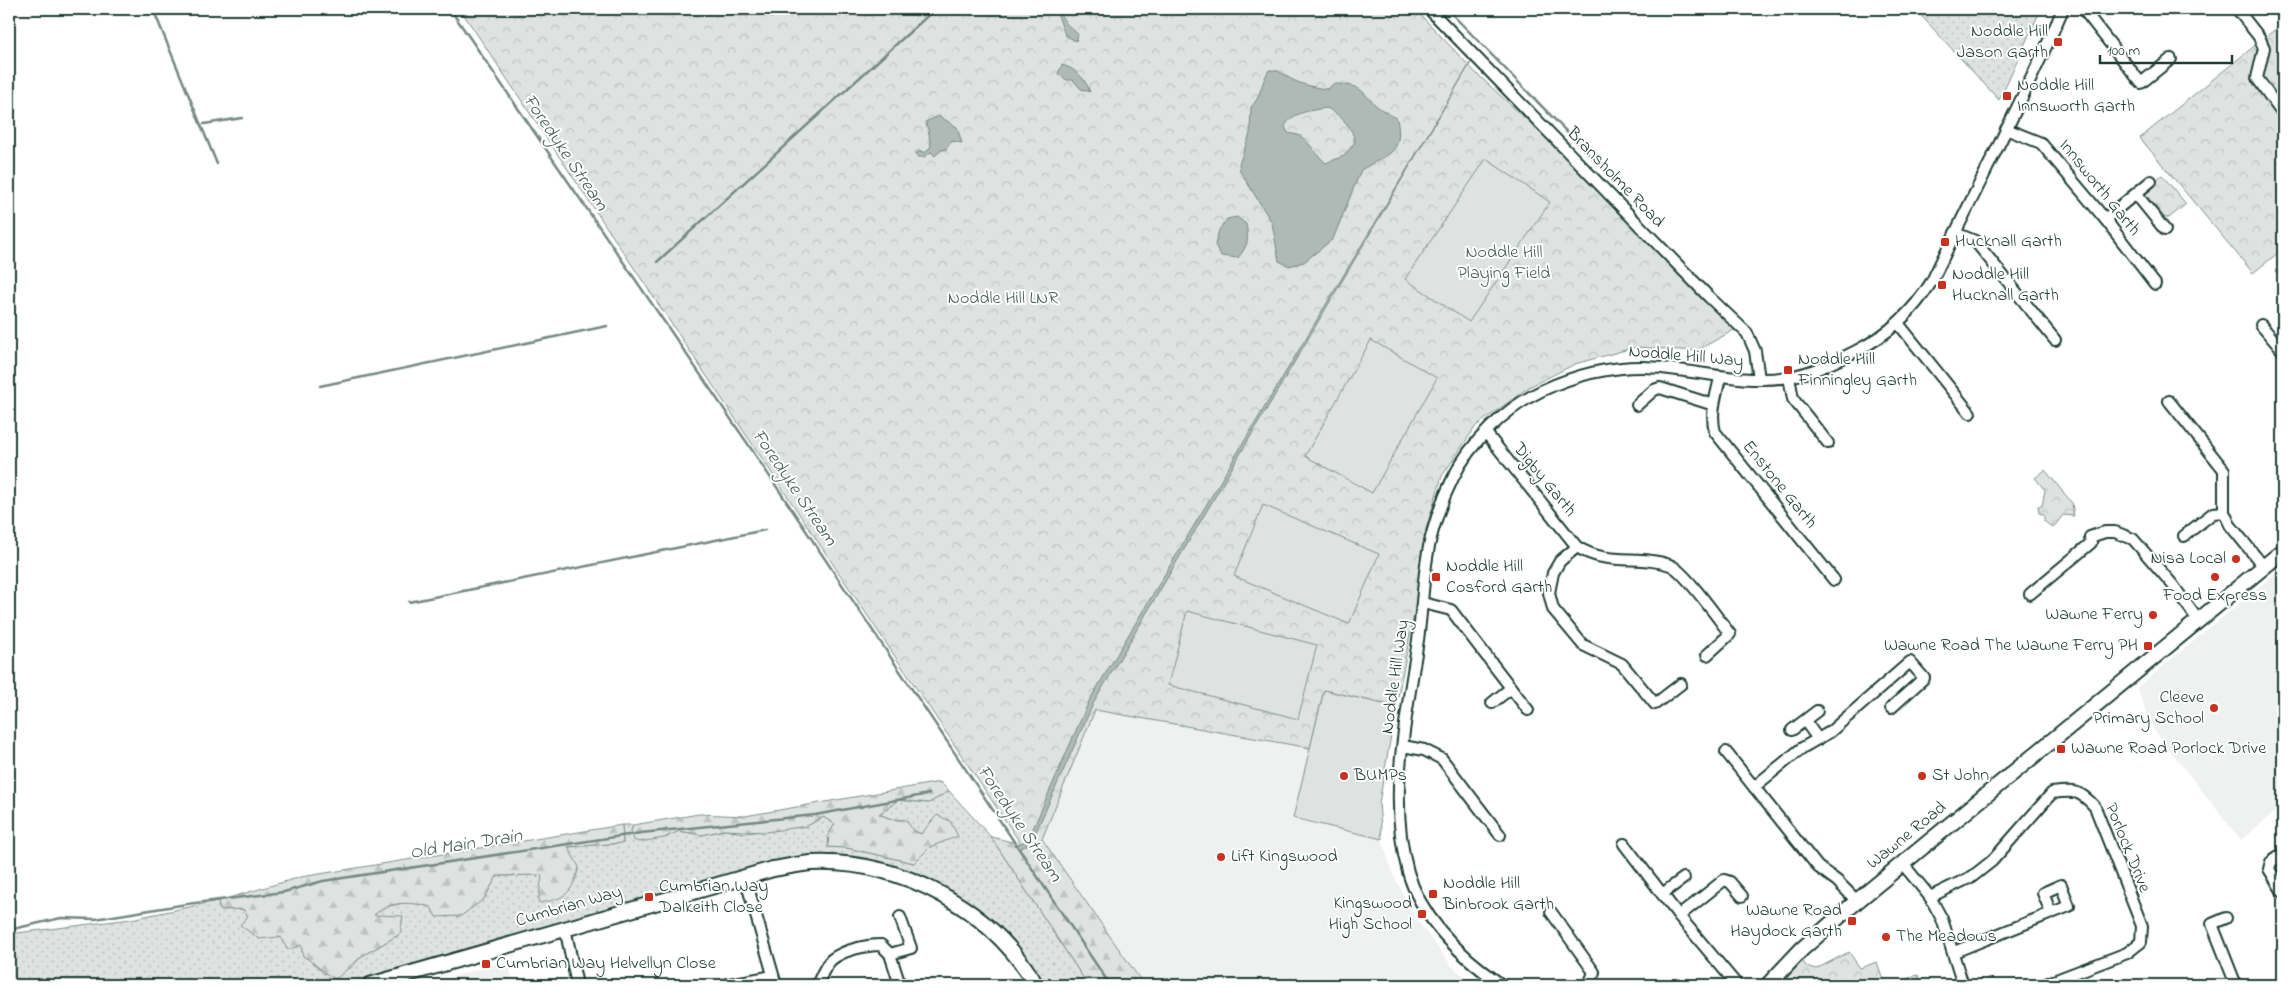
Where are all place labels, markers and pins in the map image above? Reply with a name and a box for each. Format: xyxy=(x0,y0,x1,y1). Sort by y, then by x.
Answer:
place label: Noddle Hill Jason Garth xyxy=(1956,19,2048,66)
marker: Noddle Hill Jason Garth xyxy=(2052,36,2064,48)
place label: Noddle Hill Innsworth Garth xyxy=(2017,73,2135,120)
marker: Noddle Hill Innsworth Garth xyxy=(2001,90,2013,102)
place label: Hucknall Garth xyxy=(1955,229,2062,255)
marker: Hucknall Garth xyxy=(1939,236,1951,248)
place label: Noddle Hill Hucknall Garth xyxy=(1952,262,2059,309)
marker: Noddle Hill Hucknall Garth xyxy=(1936,279,1948,291)
place label: Noddle Hill Finningley Garth xyxy=(1797,347,1917,395)
marker: Noddle Hill Finningley Garth xyxy=(1782,364,1794,376)
place label: Nisa Local xyxy=(2150,546,2226,572)
marker: Nisa Local xyxy=(2230,553,2242,565)
place label: Noddle Hill Cosford Garth xyxy=(1446,554,1552,601)
marker: Noddle Hill Cosford Garth xyxy=(1430,571,1442,583)
marker: Food Express xyxy=(2209,571,2221,583)
place label: Food Express xyxy=(2162,583,2267,609)
place label: Wawne Ferry xyxy=(2045,602,2143,628)
marker: Wawne Ferry xyxy=(2147,609,2159,621)
place label: Wawne Road The Wawne Ferry PH xyxy=(1884,633,2138,659)
marker: Wawne Road The Wawne Ferry PH xyxy=(2142,640,2154,652)
place label: Cleeve Primary School xyxy=(2093,685,2205,732)
marker: Cleeve Primary School xyxy=(2208,702,2220,714)
place label: Wawne Road Porlock Drive xyxy=(2071,736,2267,762)
marker: Wawne Road Porlock Drive xyxy=(2055,743,2067,755)
place label: BUMPs xyxy=(1353,763,1407,789)
place label: St John xyxy=(1932,763,1989,789)
marker: BUMPs xyxy=(1338,770,1350,782)
marker: St John xyxy=(1916,770,1928,782)
place label: Lift Kingswood xyxy=(1231,844,1338,871)
marker: Lift Kingswood xyxy=(1215,851,1227,863)
place label: Noddle Hill Binbrook Garth xyxy=(1442,871,1554,918)
place label: Cumbrian Way Dalkeith Close xyxy=(658,874,768,921)
marker: Noddle Hill Binbrook Garth xyxy=(1427,888,1439,900)
marker: Cumbrian Way Dalkeith Close xyxy=(643,891,655,903)
place label: Kingswood High School xyxy=(1329,891,1412,939)
place label: Wawne Road Haydock Garth xyxy=(1730,898,1842,945)
marker: Kingswood High School xyxy=(1416,908,1428,920)
marker: Wawne Road Haydock Garth xyxy=(1846,915,1858,927)
place label: The Meadows xyxy=(1896,924,1997,950)
marker: The Meadows xyxy=(1880,931,1892,943)
place label: Cumbrian Way Helvellyn Close xyxy=(496,951,717,977)
marker: Cumbrian Way Helvellyn Close xyxy=(480,958,492,970)

